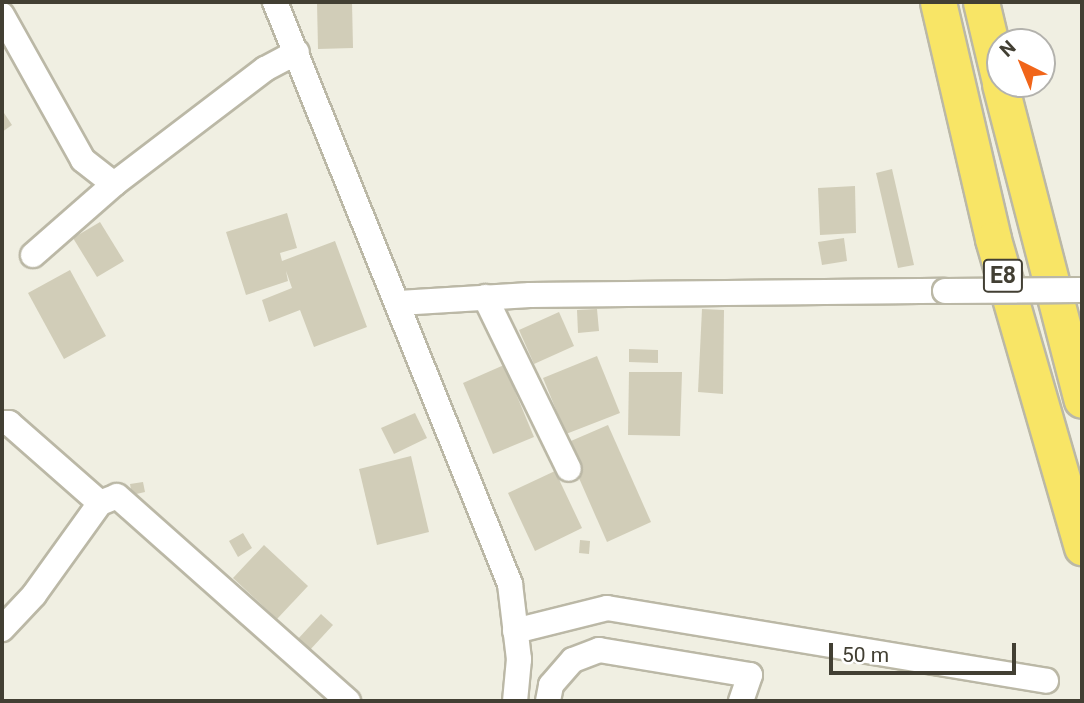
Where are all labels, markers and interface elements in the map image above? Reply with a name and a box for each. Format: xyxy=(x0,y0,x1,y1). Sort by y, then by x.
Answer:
north arrow xyxy=(986,28,1056,98)
text: N xyxy=(995,36,1020,62)
road number: E8 xyxy=(982,256,1024,296)
scale bar xyxy=(832,630,1019,674)
text: 50 m xyxy=(842,643,889,667)

